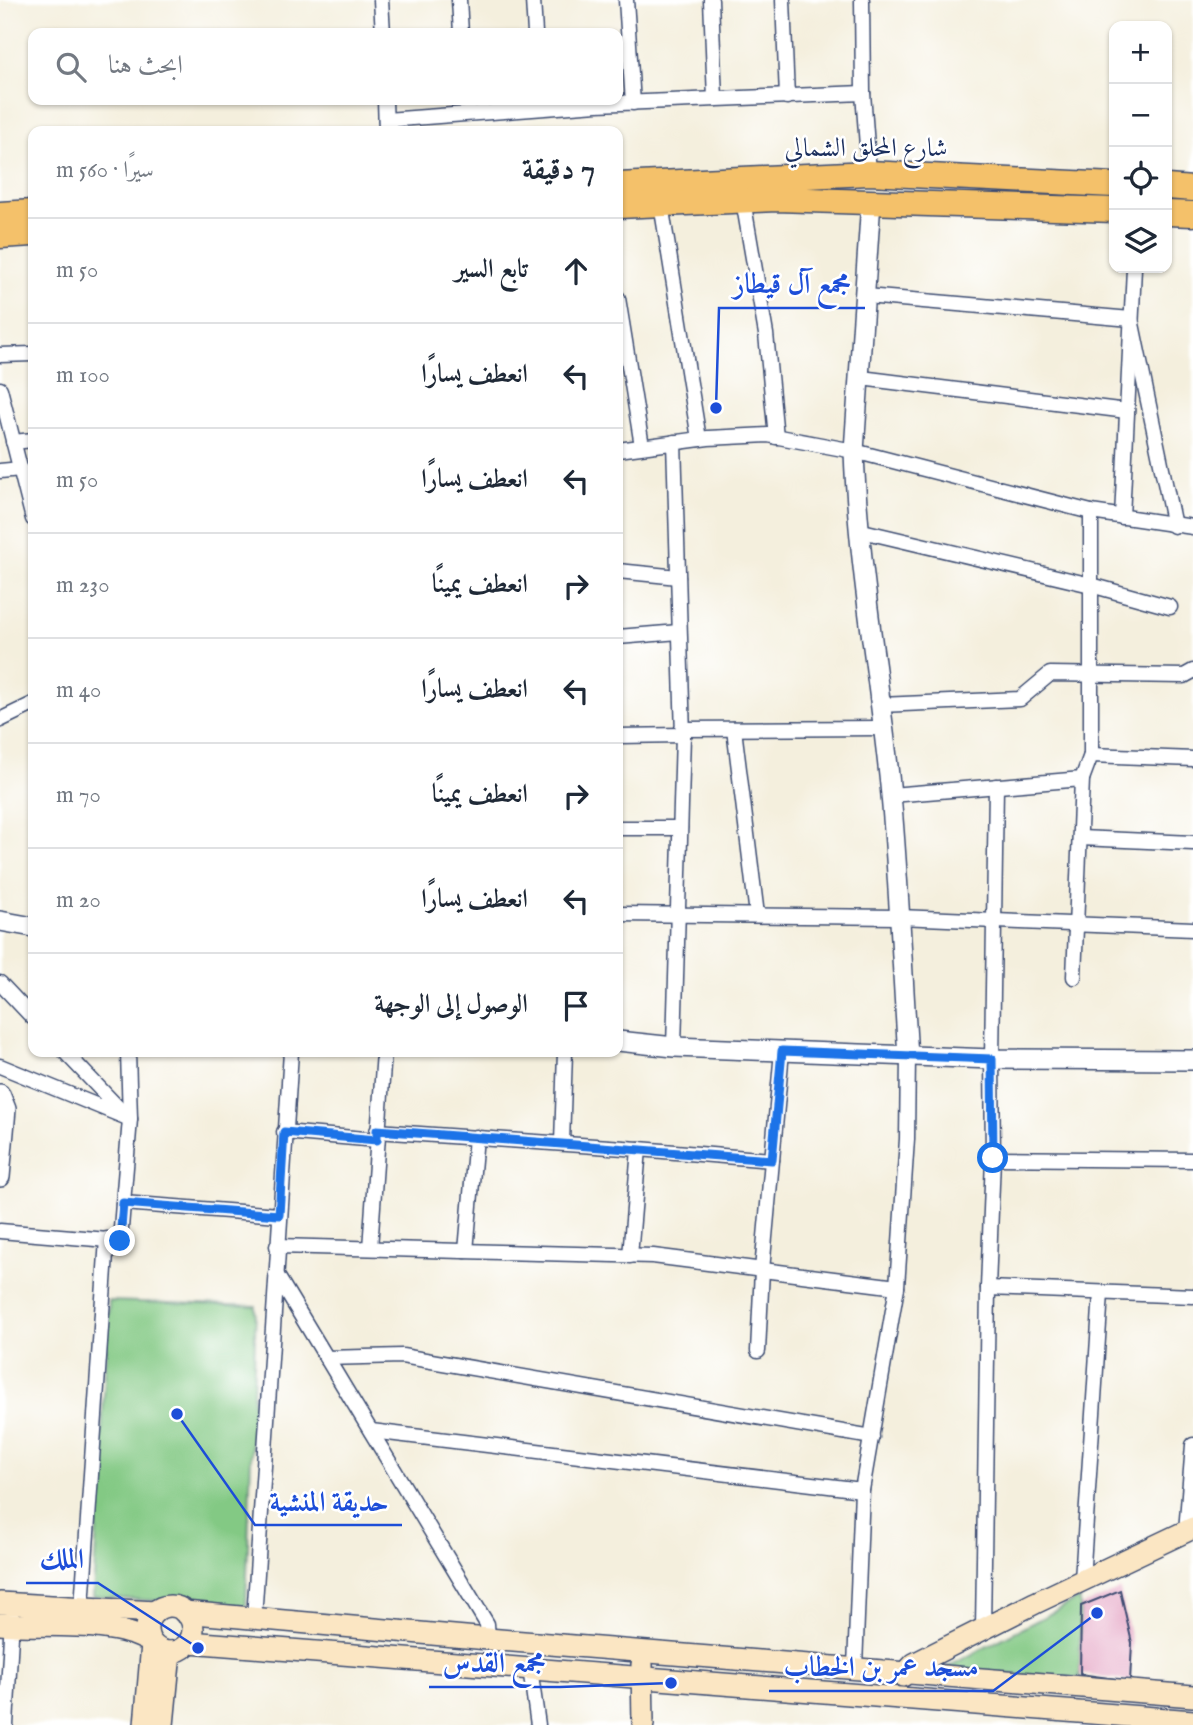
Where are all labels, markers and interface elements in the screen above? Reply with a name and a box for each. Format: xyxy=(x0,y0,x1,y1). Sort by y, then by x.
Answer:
map controls xyxy=(1109,21,1172,273)
button: + xyxy=(1109,21,1172,84)
search box xyxy=(28,28,623,105)
icon: search xyxy=(52,48,90,86)
text: ابحث هنا xyxy=(108,49,183,82)
button: − xyxy=(1109,84,1172,147)
street label: شارع المحلق الشمالي xyxy=(784,132,948,169)
button: locate xyxy=(1109,147,1172,210)
text: 7 دقيقة xyxy=(522,152,595,190)
text: سيرًا · 560 m xyxy=(56,156,154,185)
button: layers xyxy=(1109,210,1172,273)
icon: ahead xyxy=(557,252,595,290)
text: تابع السير xyxy=(454,253,528,286)
text: 50 m xyxy=(56,256,98,285)
callout: مجمع آل قيطاز xyxy=(719,259,865,308)
text: مجمع آل قيطاز xyxy=(730,267,851,310)
icon: left xyxy=(557,357,595,395)
text: انعطف يسارًا xyxy=(421,358,528,391)
text: 100 m xyxy=(56,361,110,390)
icon: left xyxy=(557,462,595,500)
text: انعطف يسارًا xyxy=(421,463,528,496)
text: 50 m xyxy=(56,466,98,495)
icon: right xyxy=(557,567,595,605)
text: انعطف يمينًا xyxy=(432,568,528,601)
text: 230 m xyxy=(56,571,110,600)
icon: left xyxy=(557,672,595,710)
text: انعطف يسارًا xyxy=(421,673,528,706)
text: 40 m xyxy=(56,676,101,705)
icon: right xyxy=(557,777,595,815)
text: انعطف يمينًا xyxy=(432,778,528,811)
text: 70 m xyxy=(56,781,101,810)
icon: left xyxy=(557,882,595,920)
text: انعطف يسارًا xyxy=(421,883,528,916)
text: 20 m xyxy=(56,886,101,915)
icon: arrive xyxy=(557,987,595,1025)
text: الوصول إلى الوجهة xyxy=(374,988,528,1021)
route start xyxy=(977,1142,1008,1173)
route end xyxy=(104,1225,135,1256)
callout: حديقة المنشية xyxy=(255,1476,402,1525)
text: حديقة المنشية xyxy=(270,1486,389,1521)
callout: الملك xyxy=(26,1534,98,1583)
text: الملك xyxy=(40,1543,84,1578)
callout: مجمع القدس xyxy=(429,1638,560,1687)
callout: مسجد عمر بن الخطاب xyxy=(769,1642,993,1691)
text: مجمع القدس xyxy=(443,1647,545,1689)
text: مسجد عمر بن الخطاب xyxy=(783,1651,979,1686)

